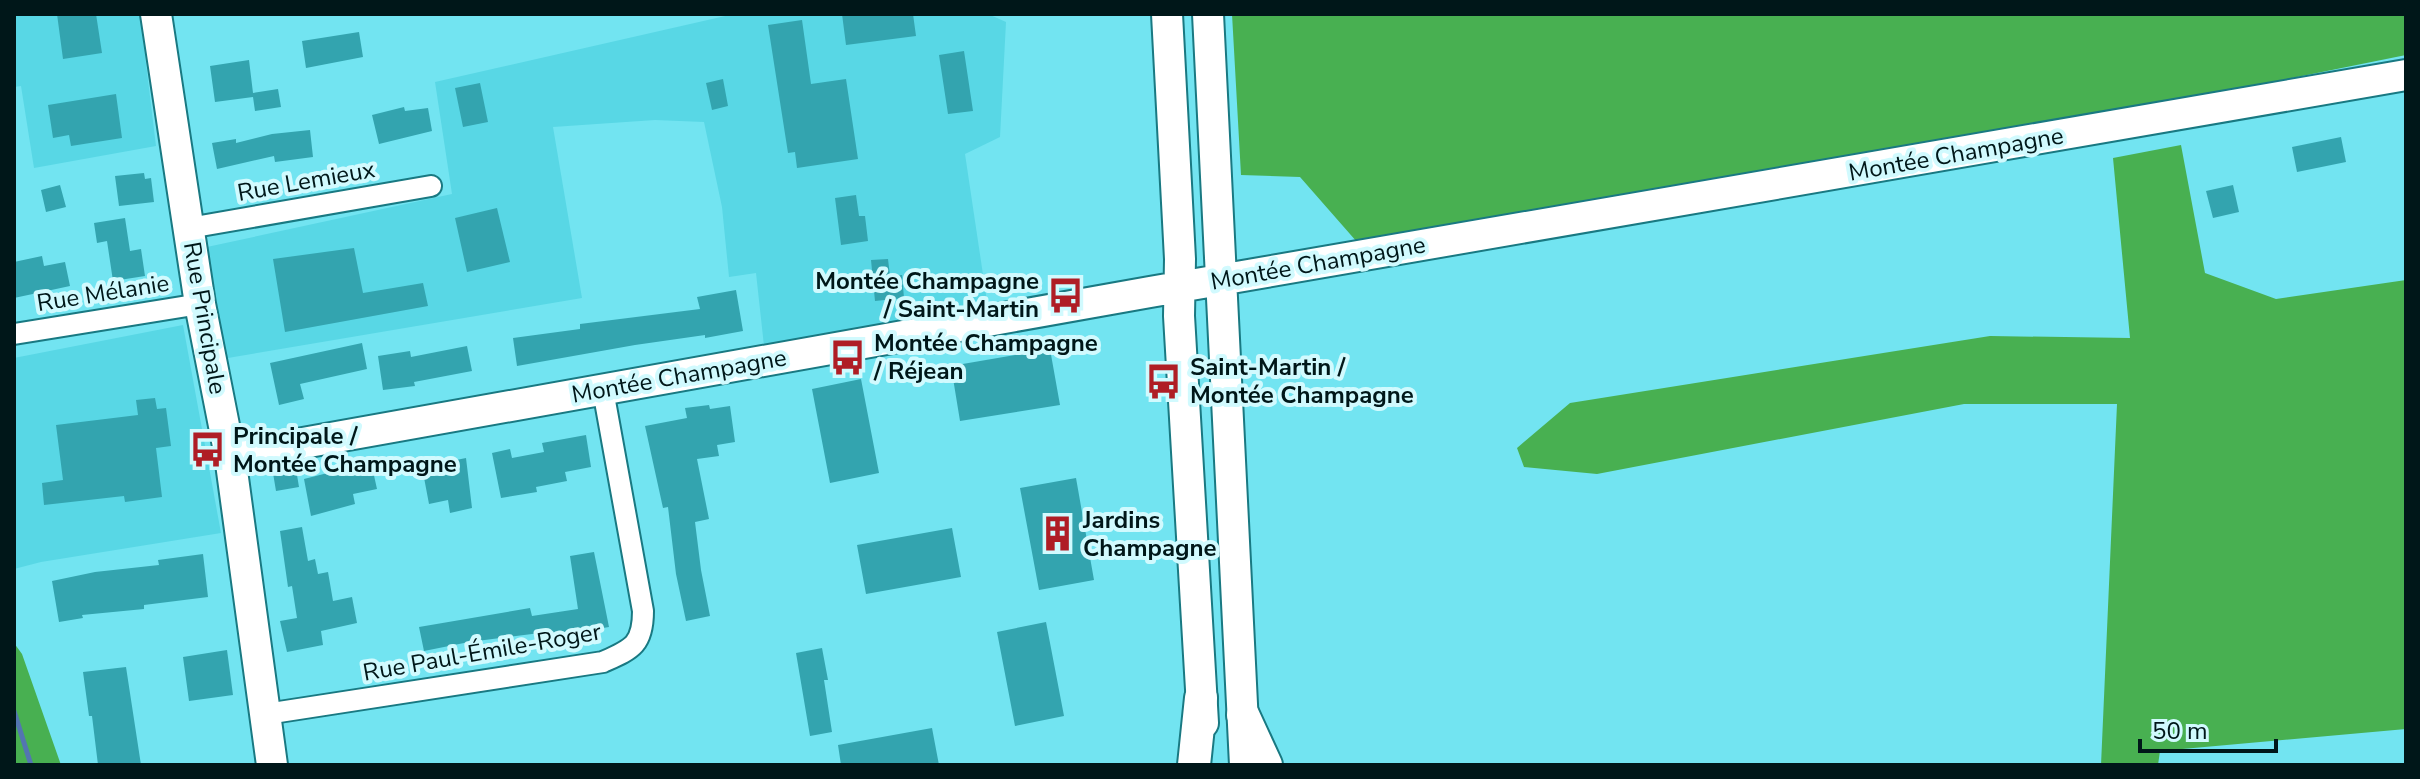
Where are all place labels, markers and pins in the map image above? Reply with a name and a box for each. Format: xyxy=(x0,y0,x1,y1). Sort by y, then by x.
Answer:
place label: Montée Champagne / Saint-Martin xyxy=(815,265,1039,325)
bus stop icon: Montée Champagne / Saint-Martin xyxy=(1046,276,1084,314)
place label: Montée Champagne / Réjean xyxy=(873,327,1098,387)
bus stop icon: Montée Champagne / Réjean xyxy=(829,338,867,376)
place label: Saint-Martin / Montée Champagne xyxy=(1190,351,1414,411)
bus stop icon: Saint-Martin / Montée Champagne xyxy=(1145,362,1183,400)
place label: Principale / Montée Champagne xyxy=(233,420,457,480)
bus stop icon: Principale / Montée Champagne xyxy=(188,431,226,469)
place label: Jardins Champagne xyxy=(1082,504,1217,564)
building icon: Jardins Champagne xyxy=(1038,515,1076,553)

